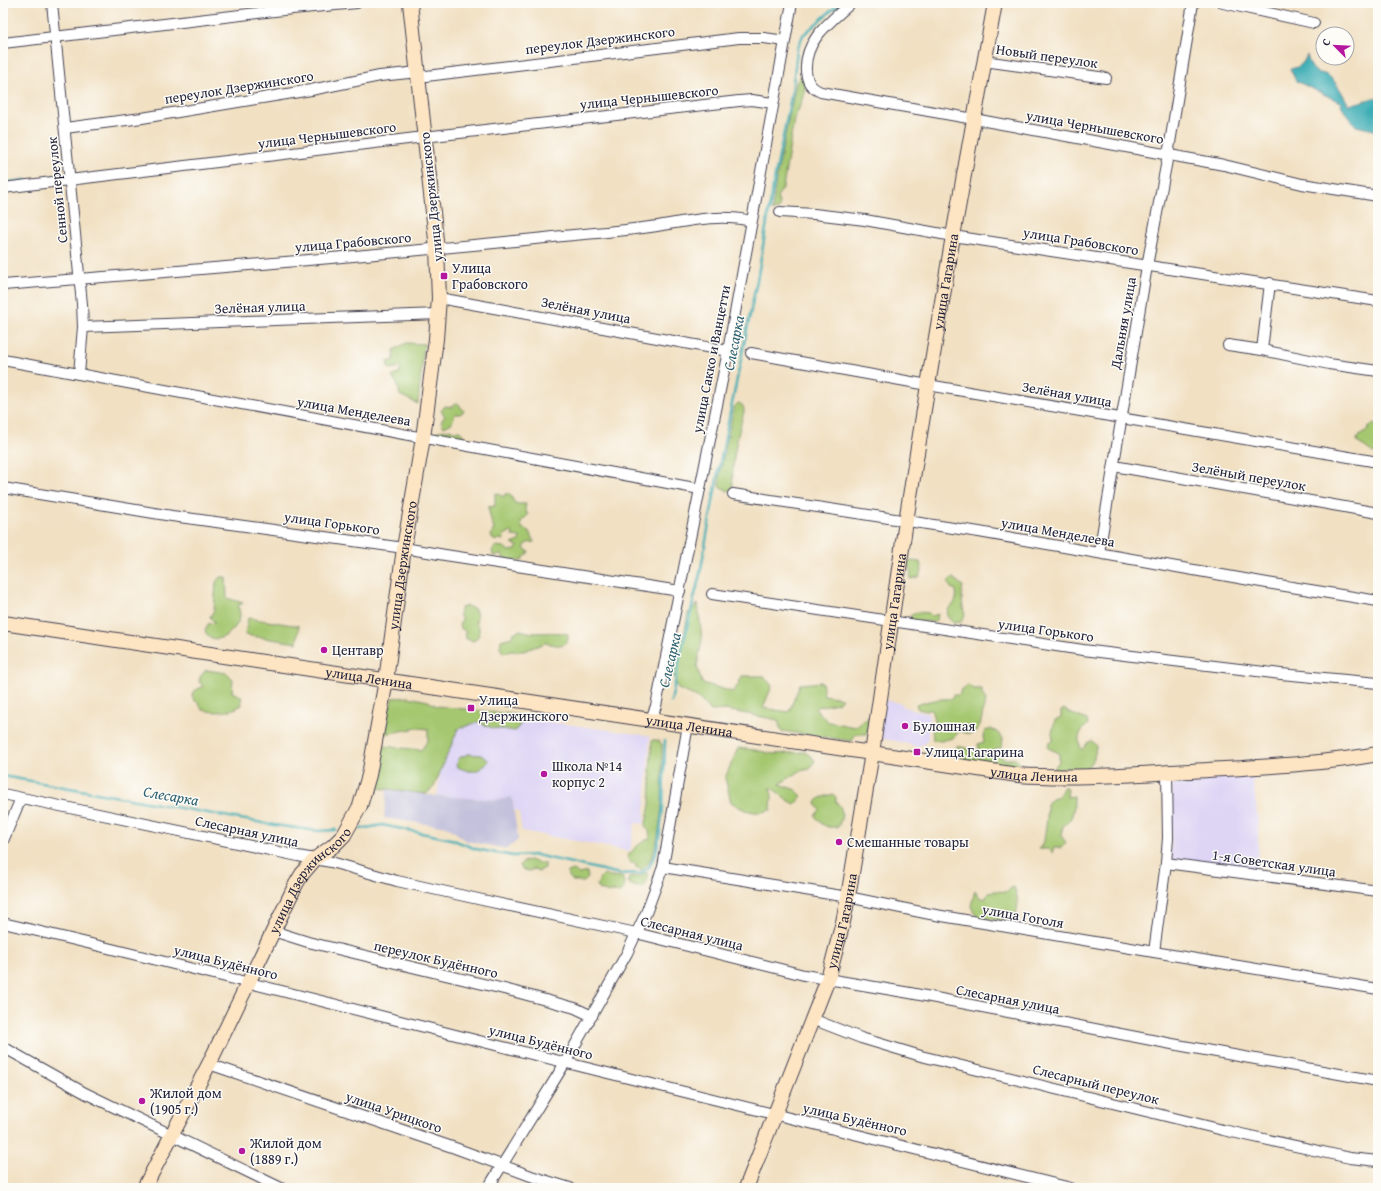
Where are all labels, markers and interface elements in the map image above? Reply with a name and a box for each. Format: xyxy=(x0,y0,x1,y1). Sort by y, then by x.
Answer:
street label: переулок Дзержинского xyxy=(524,21,676,59)
north arrow xyxy=(1315,26,1355,66)
text: С xyxy=(1317,36,1334,48)
street label: Новый переулок xyxy=(995,39,1100,73)
street label: переулок Дзержинского xyxy=(163,65,315,109)
street label: улица Чернышевского xyxy=(578,80,719,114)
street label: улица Чернышевского xyxy=(1024,105,1165,149)
street label: улица Чернышевского xyxy=(256,117,397,154)
street label: улица Дзержинского xyxy=(414,131,448,264)
street label: Сенной переулок xyxy=(41,135,73,244)
street label: улица Грабовского xyxy=(1021,222,1140,260)
street label: улица Грабовского xyxy=(293,227,412,257)
street label: улица Гагарина xyxy=(927,231,963,332)
place label: Улица Грабовского xyxy=(452,258,528,294)
marker: Улица Грабовского xyxy=(439,271,449,281)
street label: Дальняя улица xyxy=(1105,275,1141,372)
street label: улица Сакко и Ванцетти xyxy=(687,283,735,436)
street label: Зелёная улица xyxy=(540,292,633,329)
street label: Зелёная улица xyxy=(214,295,306,319)
water label: Слесарка xyxy=(718,314,749,372)
street label: Зелёная улица xyxy=(1021,376,1114,412)
street label: улица Менделеева xyxy=(295,391,413,431)
street label: Зелёный переулок xyxy=(1190,456,1308,496)
street label: улица Дзержинского xyxy=(383,499,422,632)
street label: улица Горького xyxy=(282,506,381,540)
street label: улица Менделеева xyxy=(999,512,1117,552)
street label: улица Гагарина xyxy=(877,551,911,652)
street label: улица Горького xyxy=(996,613,1095,647)
water label: Слесарка xyxy=(653,630,686,689)
place label: Центавр xyxy=(332,640,384,660)
marker: Центавр xyxy=(319,645,329,655)
street label: улица Ленина xyxy=(323,661,414,694)
place label: Улица Дзержинского xyxy=(478,690,569,726)
marker: Улица Дзержинского xyxy=(466,703,476,713)
street label: улица Ленина xyxy=(644,709,734,742)
place label: Булошная xyxy=(913,716,975,736)
marker: Булошная xyxy=(900,721,910,731)
place label: Улица Гагарина xyxy=(925,742,1024,762)
marker: Улица Гагарина xyxy=(912,747,922,757)
place label: Школа №14 корпус 2 xyxy=(552,756,623,792)
street label: улица Ленина xyxy=(988,761,1078,786)
marker: Школа №14 корпус 2 xyxy=(539,769,549,779)
water label: Слесарка xyxy=(142,780,200,811)
street label: Слесарная улица xyxy=(194,810,301,852)
street label: улица Дзержинского xyxy=(263,824,356,938)
place label: Смешанные товары xyxy=(847,832,969,852)
marker: Смешанные товары xyxy=(834,837,844,847)
street label: 1-я Советская улица xyxy=(1211,844,1338,882)
street label: улица Гагарина xyxy=(821,871,862,972)
street label: улица Гоголя xyxy=(980,899,1065,933)
street label: Слесарная улица xyxy=(639,911,746,955)
street label: переулок Будённого xyxy=(372,935,500,983)
street label: улица Будённого xyxy=(171,939,280,985)
street label: Слесарная улица xyxy=(955,979,1062,1019)
street label: улица Будённого xyxy=(486,1019,595,1065)
street label: Слесарный переулок xyxy=(1031,1059,1162,1110)
place label: Жилой дом (1905 г.) xyxy=(149,1083,222,1119)
street label: улица Урицкого xyxy=(342,1086,445,1138)
marker: Жилой дом (1905 г.) xyxy=(137,1096,147,1106)
street label: улица Будённого xyxy=(800,1097,909,1141)
place label: Жилой дом (1889 г.) xyxy=(249,1133,322,1169)
marker: Жилой дом (1889 г.) xyxy=(237,1146,247,1156)

